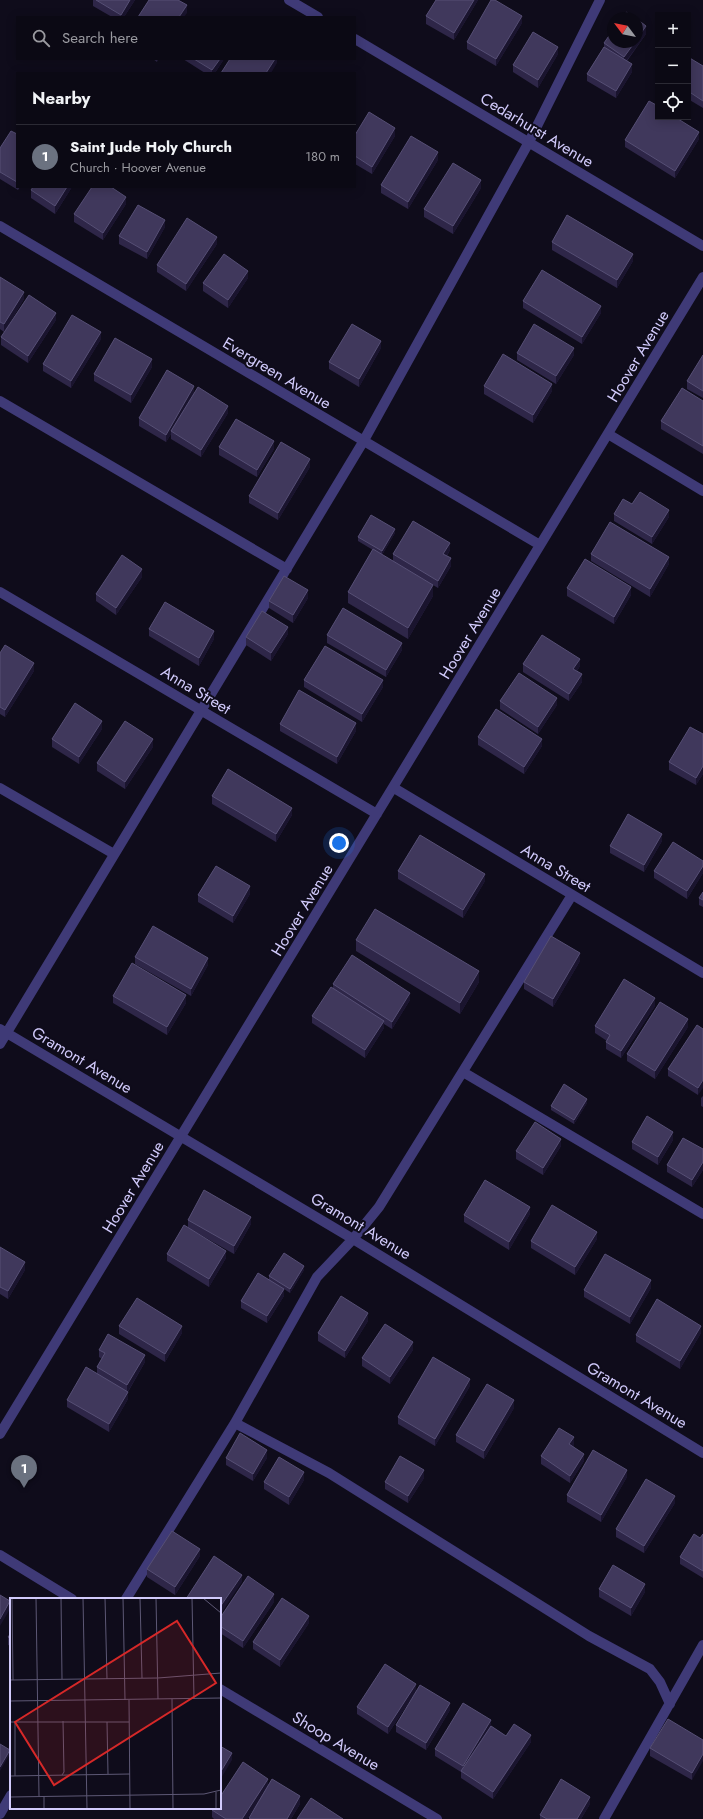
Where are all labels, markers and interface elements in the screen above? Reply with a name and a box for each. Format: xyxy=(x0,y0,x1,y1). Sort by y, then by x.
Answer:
north arrow xyxy=(607,12,643,48)
map controls xyxy=(655,12,691,120)
button: + xyxy=(655,12,691,48)
search box xyxy=(16,16,356,60)
icon: search xyxy=(30,27,52,49)
text: Search here xyxy=(62,27,138,49)
button: − xyxy=(655,48,691,84)
button: locate xyxy=(655,84,691,120)
text: Nearby xyxy=(32,86,90,110)
street label: Cedarhurst Avenue xyxy=(476,87,598,173)
text: Saint Jude Holy Church xyxy=(70,136,232,158)
text: 1 xyxy=(42,147,48,166)
text: 180 m xyxy=(305,147,340,166)
text: Church · Hoover Avenue xyxy=(70,158,206,177)
street label: Hoover Avenue xyxy=(601,306,675,406)
street label: Evergreen Avenue xyxy=(218,331,336,415)
street label: Hoover Avenue xyxy=(433,583,507,683)
street label: Anna Street xyxy=(157,660,235,720)
your location xyxy=(329,833,349,853)
street label: Anna Street xyxy=(517,838,595,898)
street label: Hoover Avenue xyxy=(265,860,339,960)
street label: Gramont Avenue xyxy=(27,1021,137,1099)
street label: Hoover Avenue xyxy=(96,1137,170,1237)
street label: Gramont Avenue xyxy=(306,1187,416,1265)
street label: Gramont Avenue xyxy=(582,1356,692,1434)
pin: 1 xyxy=(11,1455,37,1488)
inset map xyxy=(10,1598,221,1809)
street label: Shoop Avenue xyxy=(288,1706,384,1776)

